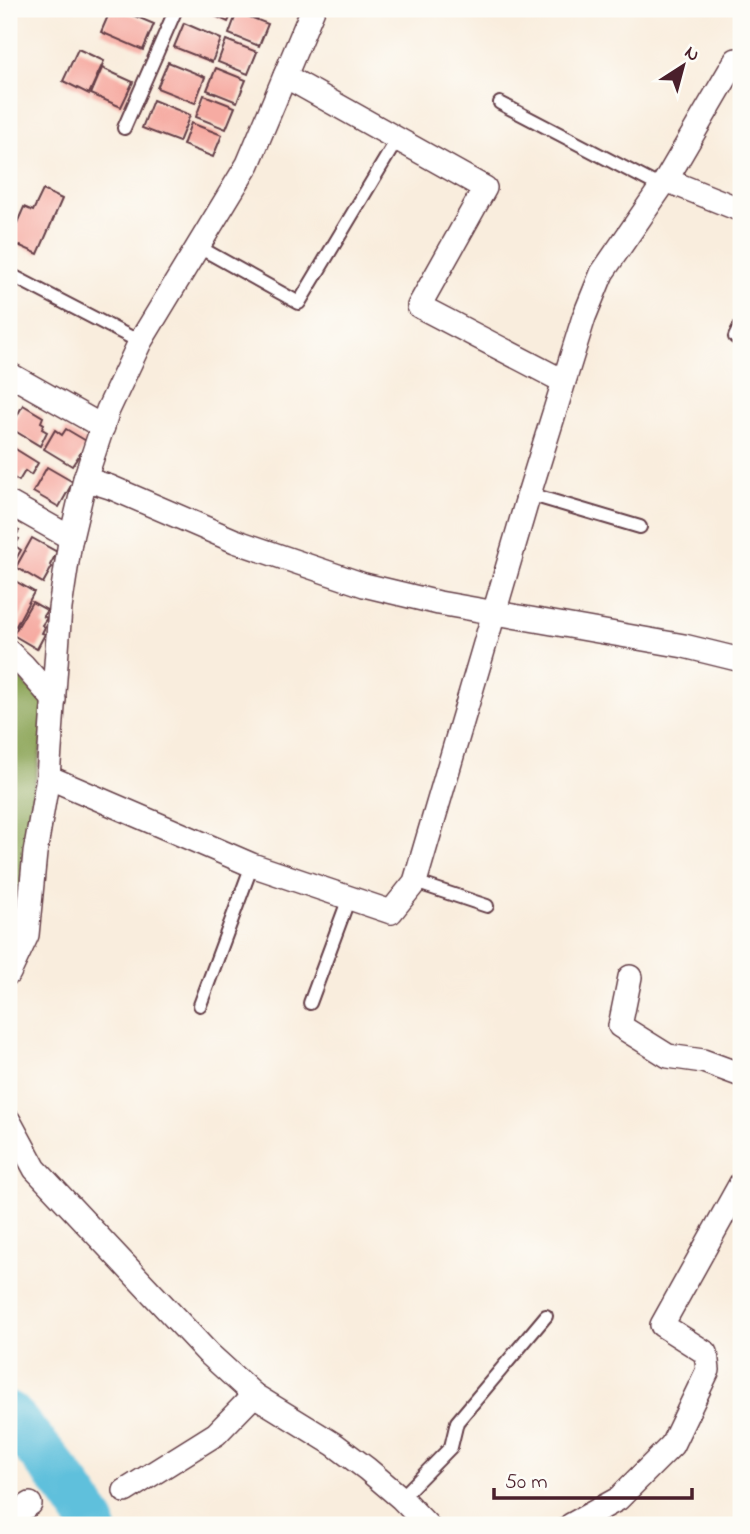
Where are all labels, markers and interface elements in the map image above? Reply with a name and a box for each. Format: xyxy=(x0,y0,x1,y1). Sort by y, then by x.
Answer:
north arrow xyxy=(648,32,718,102)
text: N xyxy=(678,40,705,69)
scale bar xyxy=(494,1457,692,1501)
text: 50 m xyxy=(505,1468,548,1498)

